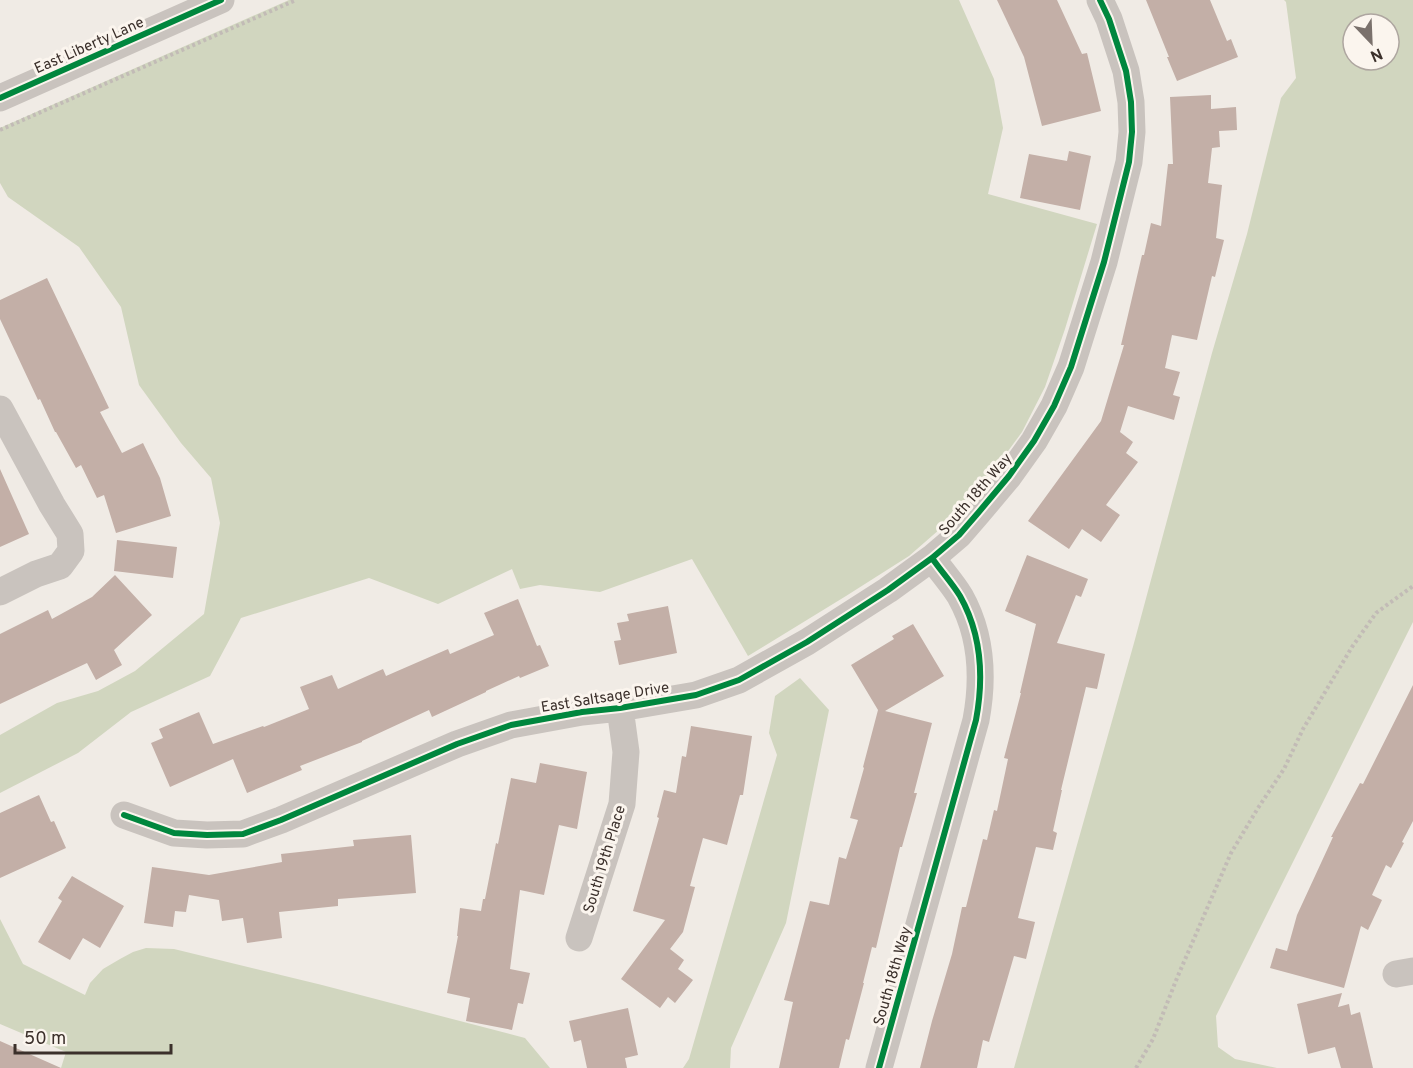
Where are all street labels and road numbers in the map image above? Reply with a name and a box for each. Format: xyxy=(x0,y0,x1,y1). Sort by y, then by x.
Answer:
street label: East Liberty Lane xyxy=(32,14,147,79)
street label: South 18th Way xyxy=(935,450,1017,540)
street label: East Saltsage Drive xyxy=(540,679,671,718)
street label: South 19th Place xyxy=(580,803,631,916)
street label: South 18th Way xyxy=(870,925,917,1028)

